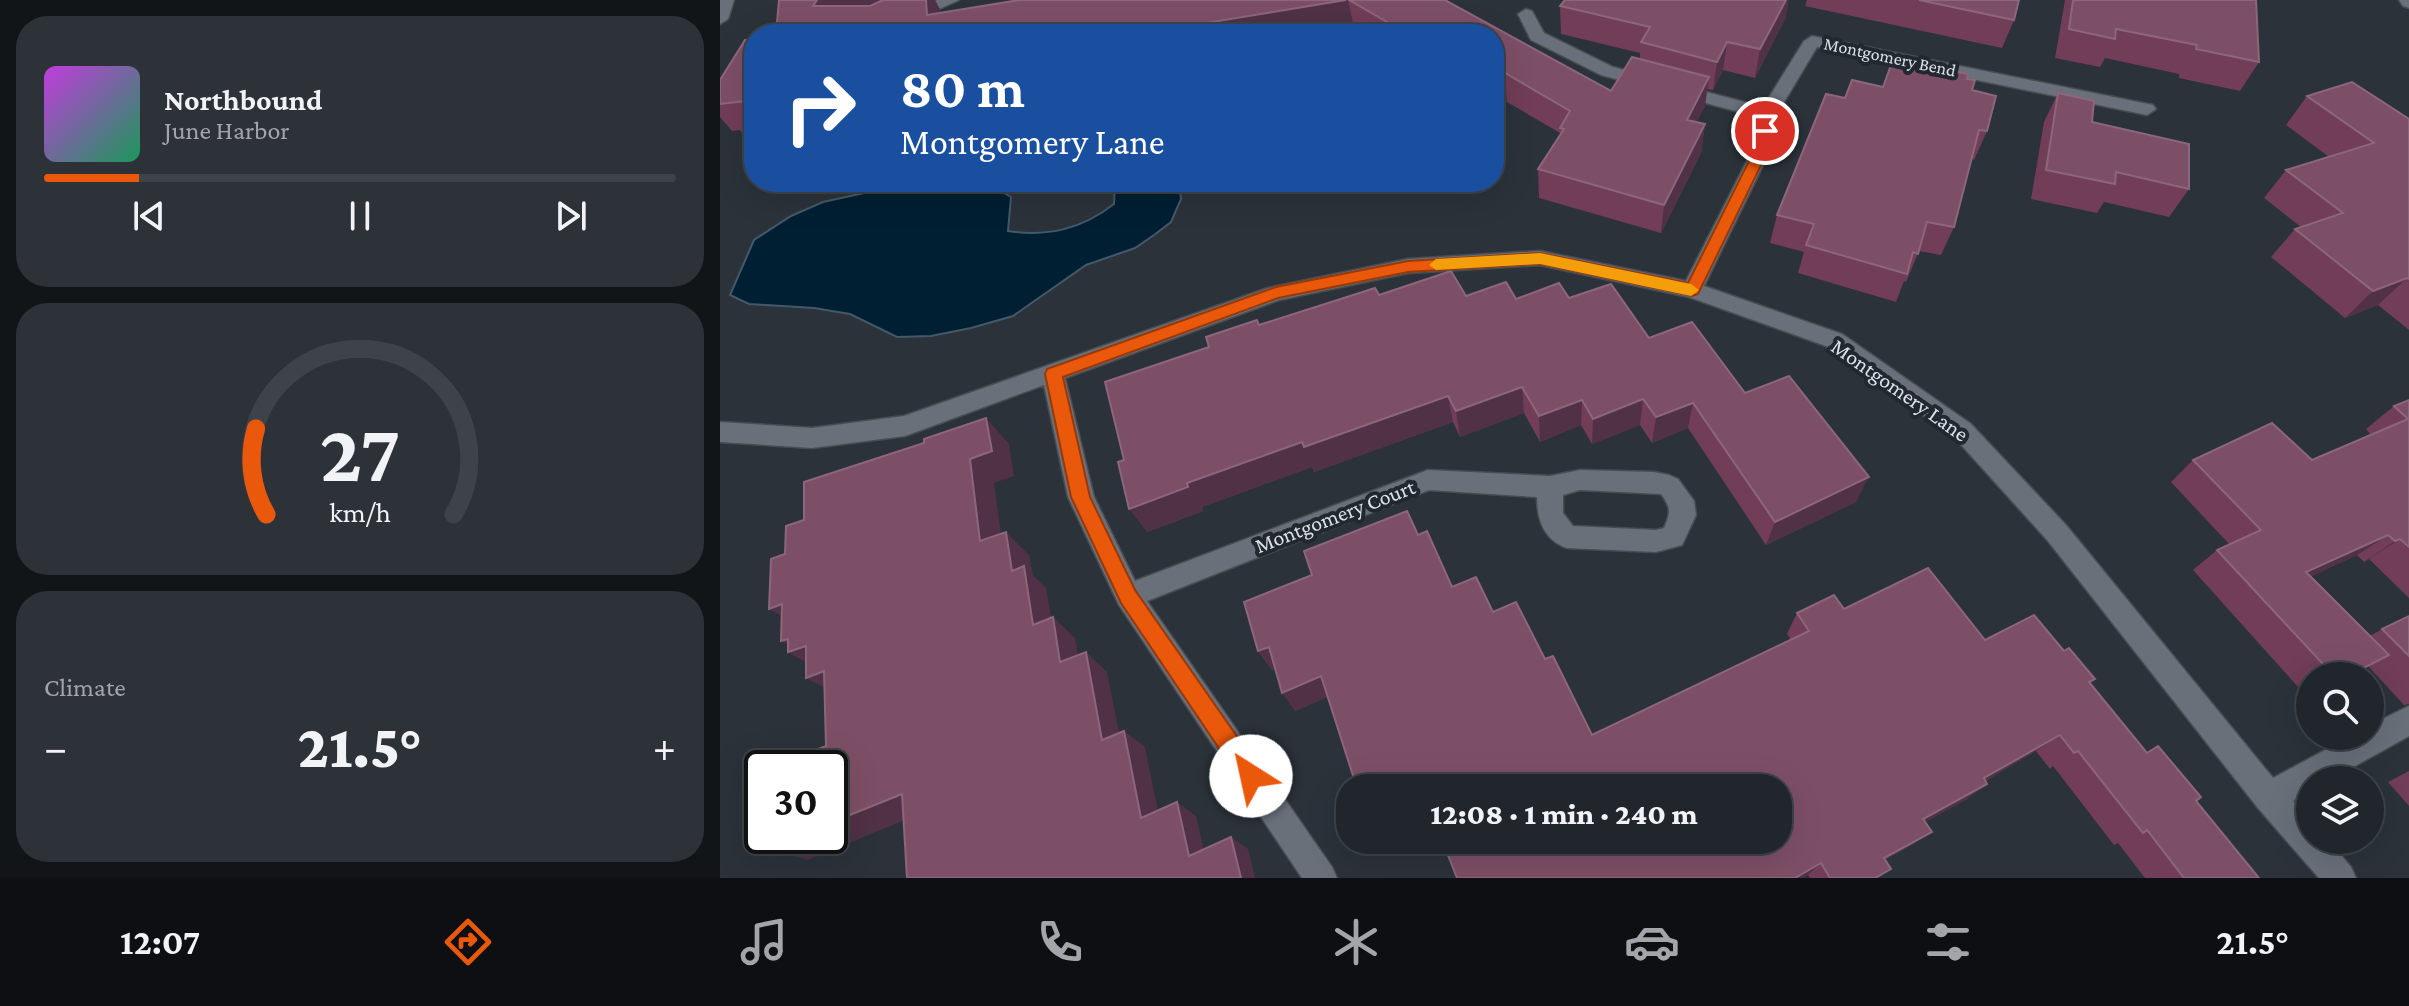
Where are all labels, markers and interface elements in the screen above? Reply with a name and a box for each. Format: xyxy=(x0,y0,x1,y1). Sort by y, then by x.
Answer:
street label: Montgomery Bend xyxy=(1822,33,1958,81)
icon: right xyxy=(768,56,872,160)
text: 80 m xyxy=(900,57,1025,119)
text: Northbound xyxy=(164,83,322,116)
pin xyxy=(1731,97,1799,165)
icon: arrive xyxy=(1743,109,1787,153)
text: June Harbor xyxy=(164,116,290,145)
text: Montgomery Lane xyxy=(900,122,1165,162)
icon: previous xyxy=(127,194,171,238)
icon: pause xyxy=(338,194,382,238)
icon: next xyxy=(549,194,593,238)
street label: Montgomery Lane xyxy=(1827,333,1973,447)
text: 27 xyxy=(320,406,400,499)
street label: Montgomery Court xyxy=(1251,474,1419,558)
text: km/h xyxy=(329,496,391,528)
map controls xyxy=(2296,662,2384,854)
button: search xyxy=(2296,662,2384,750)
text: Climate xyxy=(44,673,126,702)
text: 21.5° xyxy=(297,713,423,780)
text: − xyxy=(44,723,67,771)
text: + xyxy=(653,723,676,771)
position arrow xyxy=(1209,734,1293,818)
speed limit sign: 30 xyxy=(744,750,848,854)
button: layers xyxy=(2296,766,2384,854)
text: 12:08 · 1 min · 240 m xyxy=(1430,797,1698,830)
icon: directions xyxy=(440,914,496,970)
icon: music xyxy=(736,914,792,970)
icon: phone xyxy=(1032,914,1088,970)
icon: climate xyxy=(1328,914,1384,970)
icon: car xyxy=(1624,914,1680,970)
icon: filters xyxy=(1920,914,1976,970)
text: 12:07 xyxy=(120,922,200,962)
text: 21.5° xyxy=(2216,922,2289,962)

